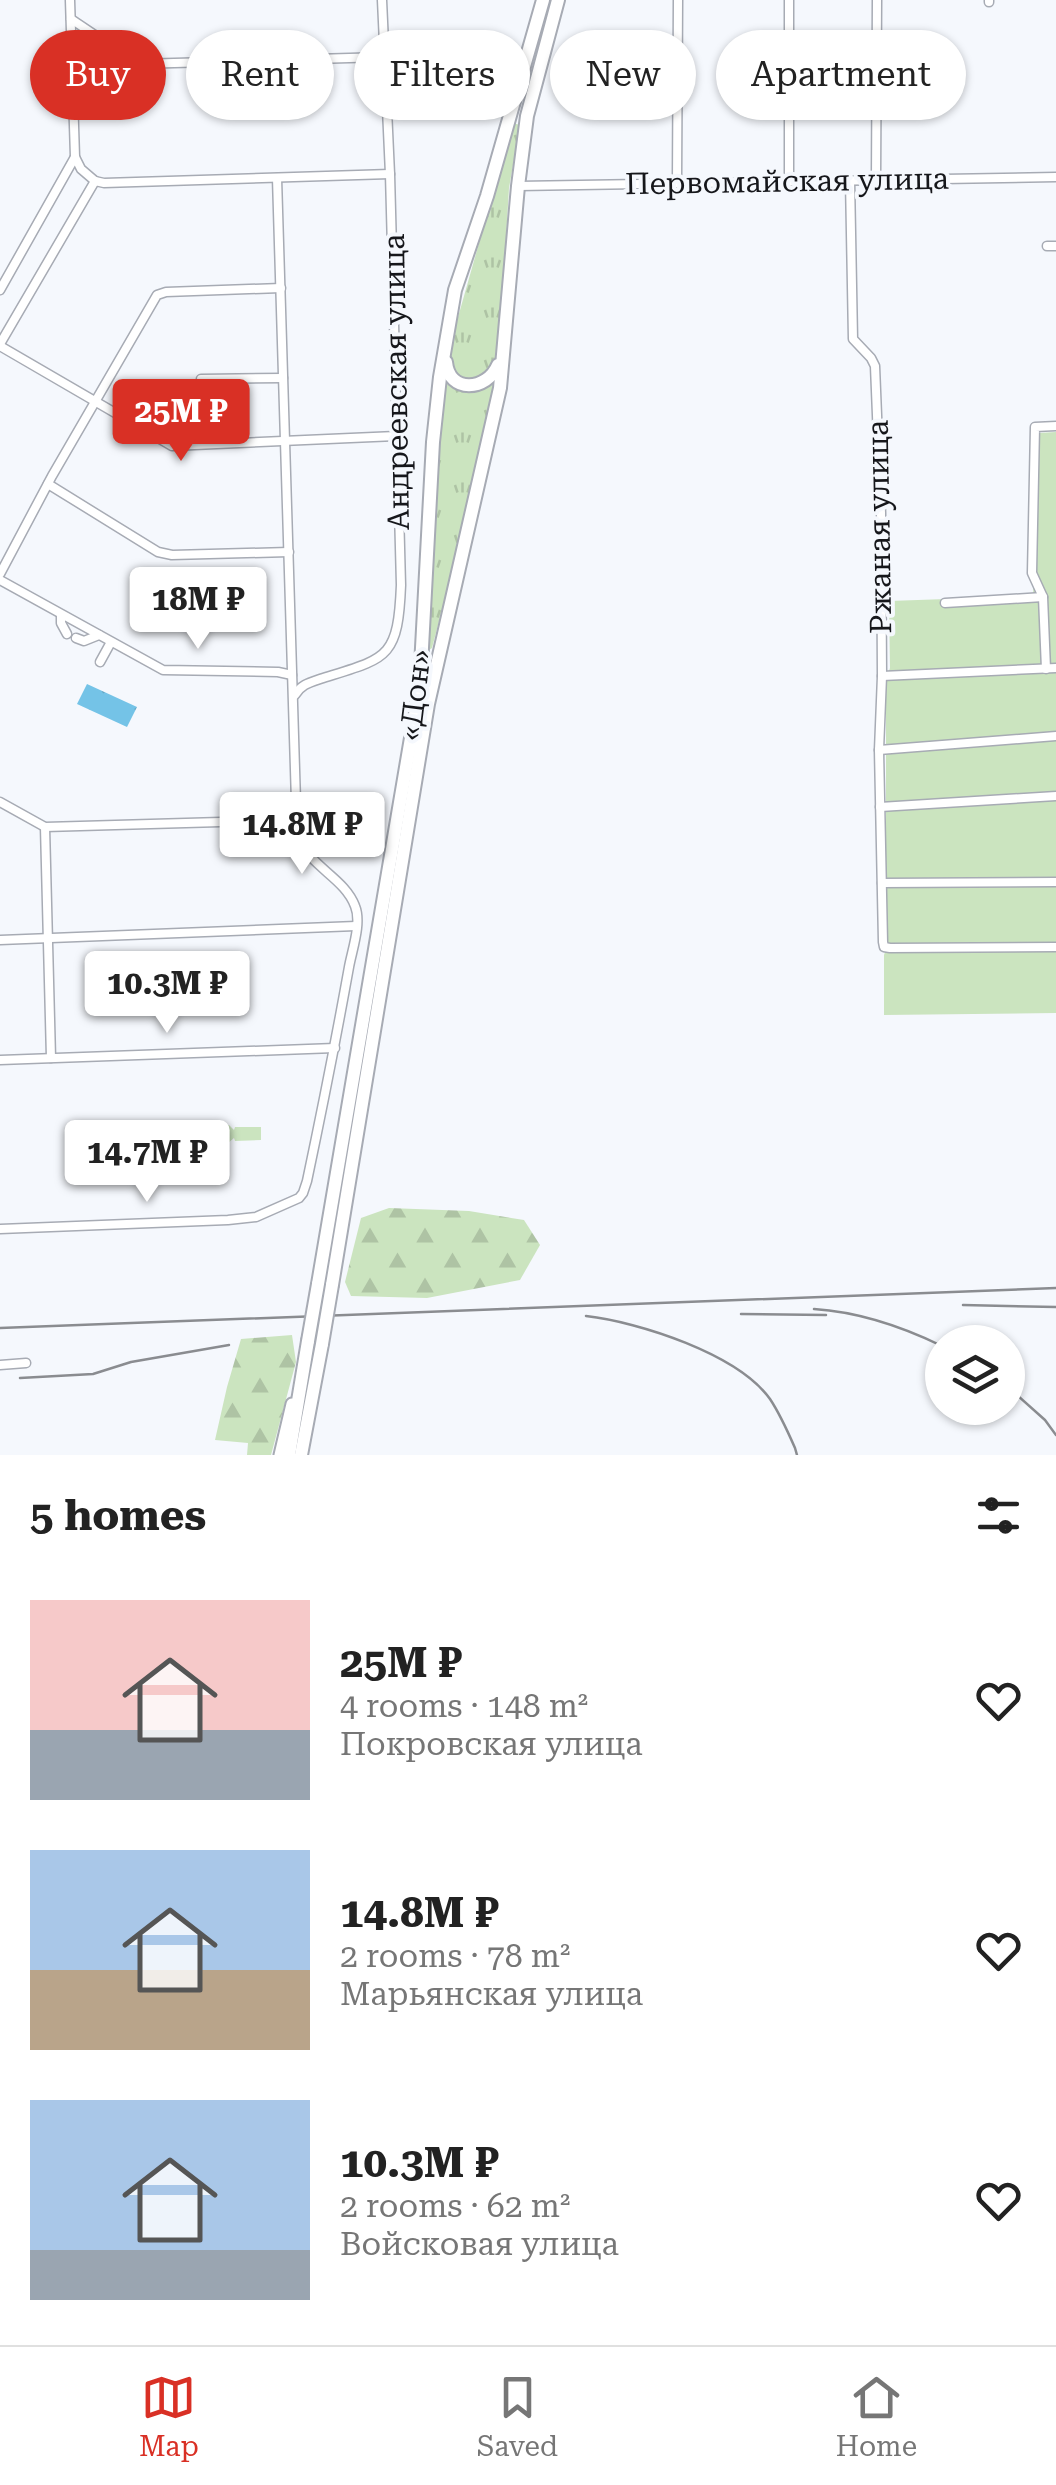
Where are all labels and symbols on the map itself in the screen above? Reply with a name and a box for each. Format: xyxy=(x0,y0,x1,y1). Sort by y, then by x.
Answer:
street label: Первомайская улица xyxy=(625,161,949,201)
street label: Андреевская улица xyxy=(376,233,416,531)
pin: 25M ₽ xyxy=(111,379,251,464)
street label: Ржаная улица xyxy=(860,420,898,634)
pin: 18M ₽ xyxy=(128,567,268,652)
street label: «Дон» xyxy=(392,648,438,742)
pin: 14.8M ₽ xyxy=(210,792,394,877)
pin: 10.3M ₽ xyxy=(75,951,259,1036)
pin: 14.7M ₽ xyxy=(55,1120,239,1205)

